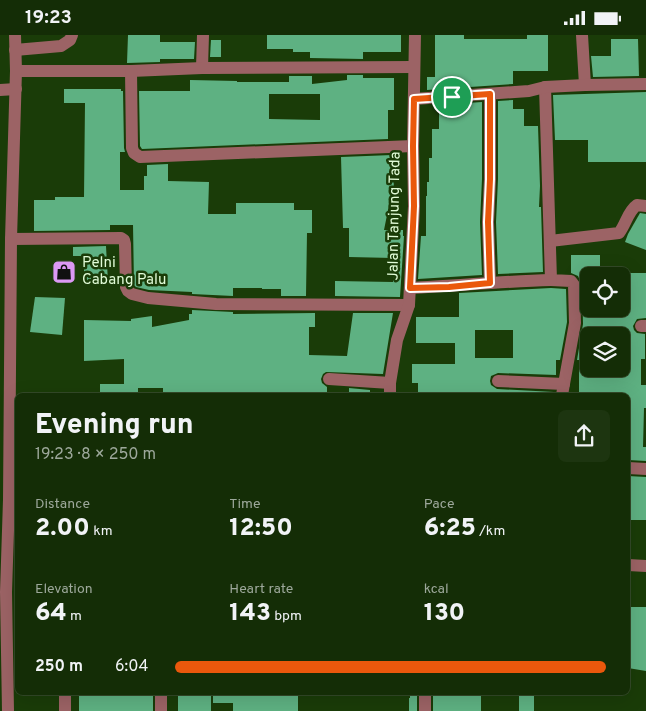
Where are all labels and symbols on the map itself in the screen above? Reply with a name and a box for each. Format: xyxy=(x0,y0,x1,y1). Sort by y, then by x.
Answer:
pin xyxy=(431,76,473,118)
street label: Jalan Tanjung Tada xyxy=(384,151,406,281)
place label: Pelni Cabang Palu xyxy=(82,254,166,290)
shop icon: Pelni Cabang Palu xyxy=(51,259,77,285)

